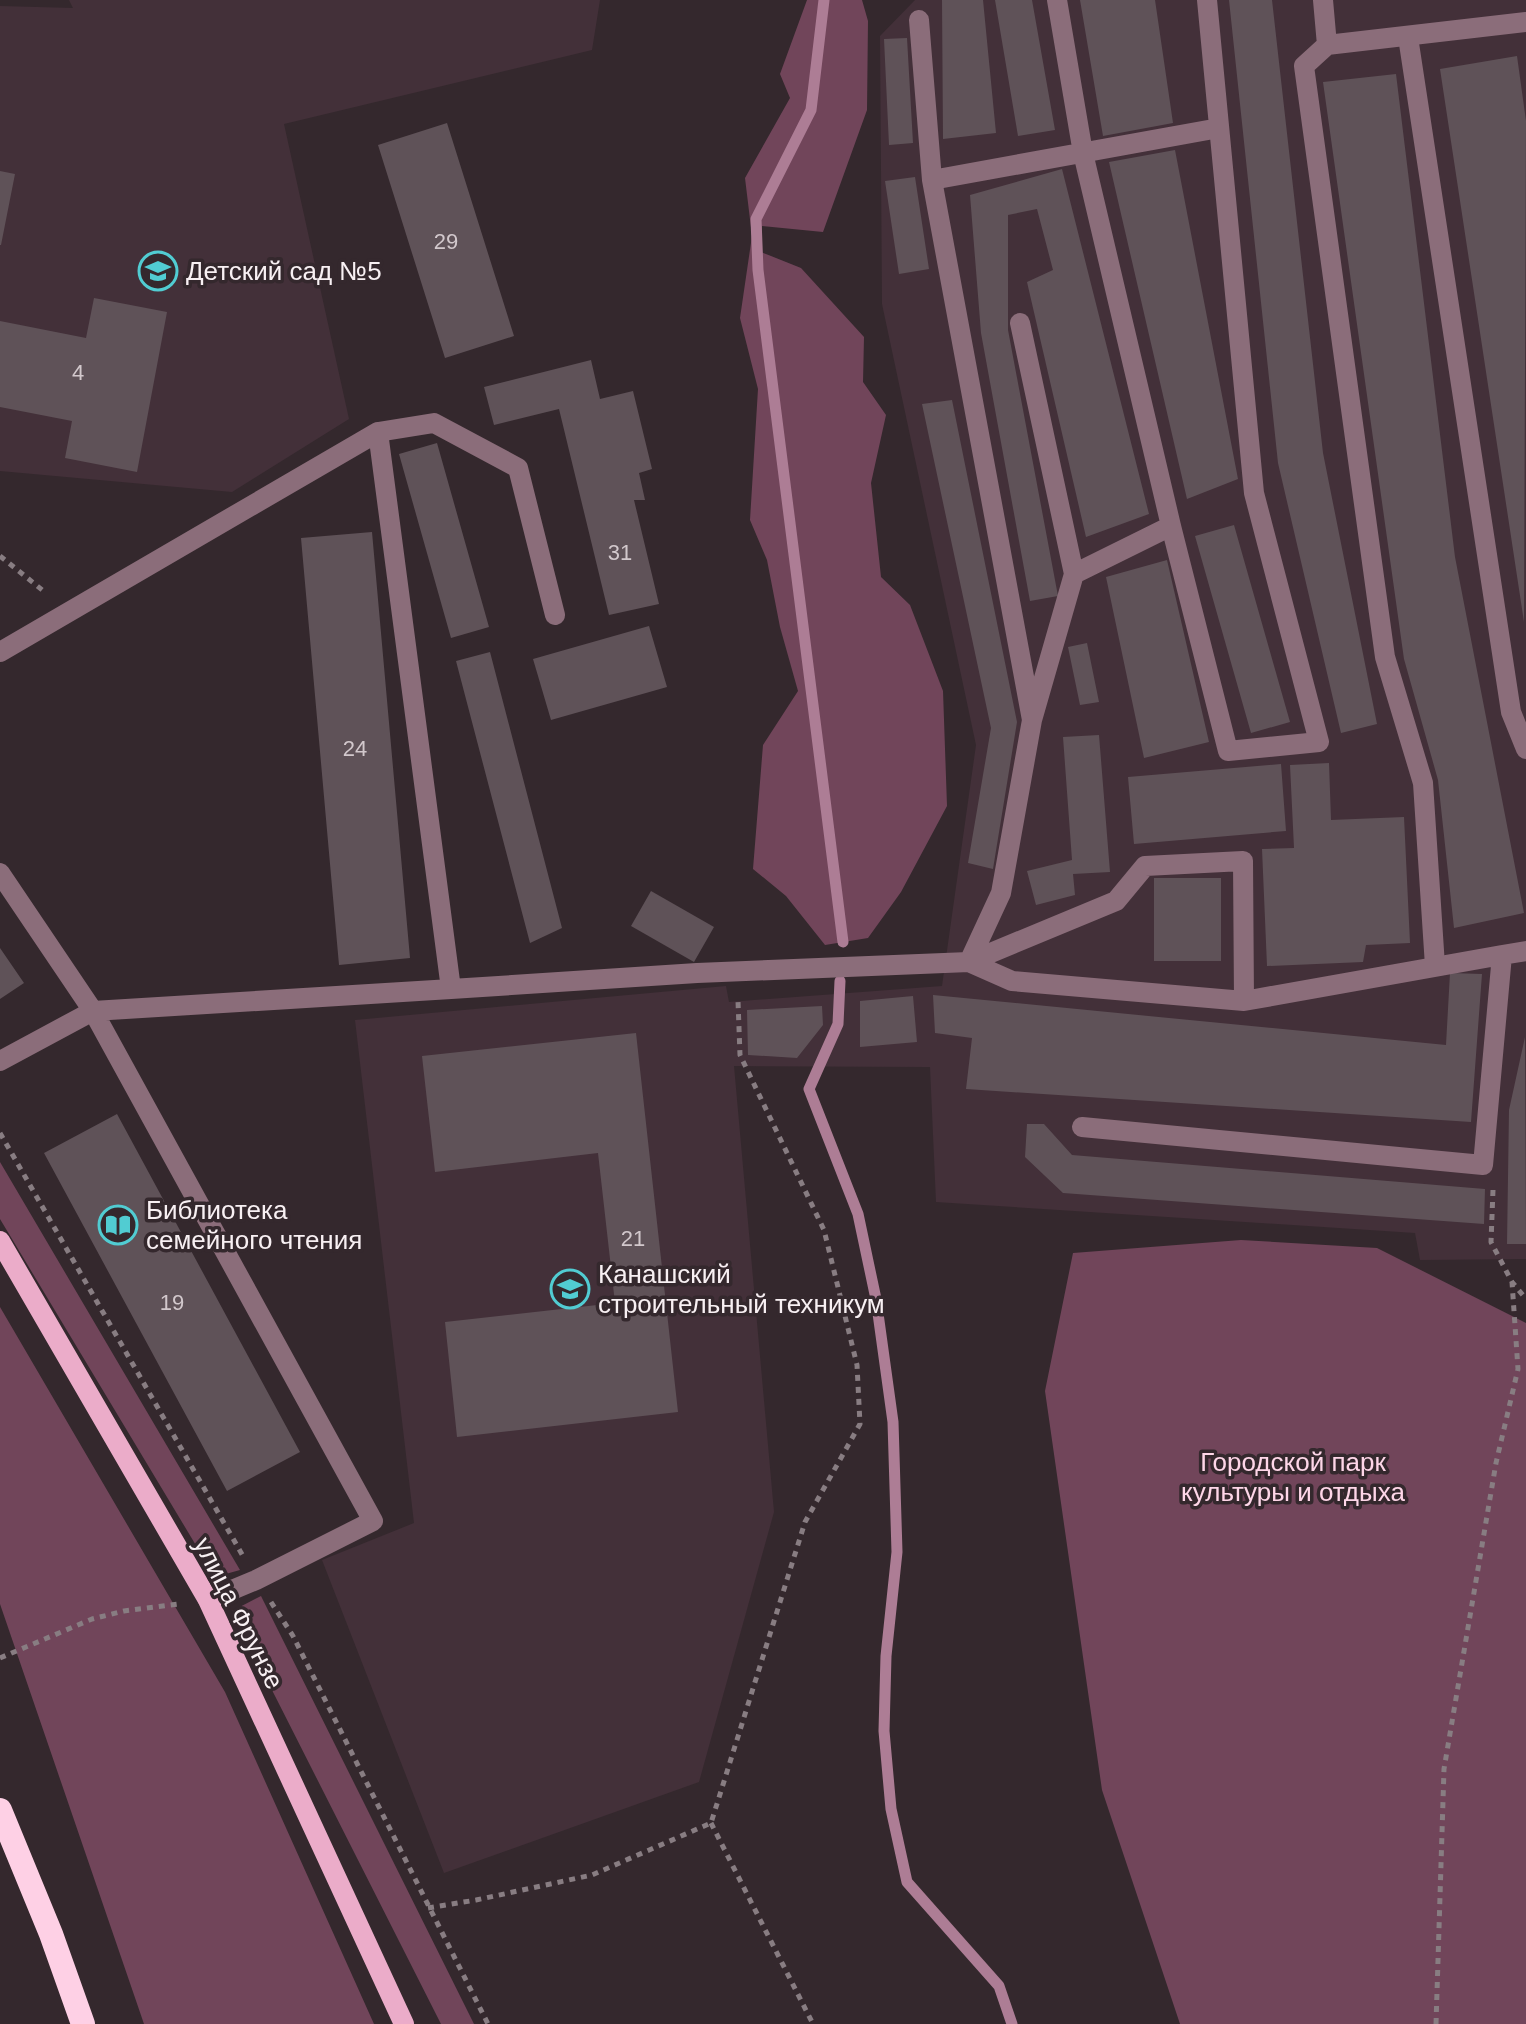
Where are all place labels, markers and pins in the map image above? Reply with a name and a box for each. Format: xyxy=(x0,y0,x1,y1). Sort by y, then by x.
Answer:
school or university icon: Детский сад №5 xyxy=(137,250,179,292)
place label: Детский сад №5 xyxy=(186,256,382,286)
place label: Библиотека семейного чтения xyxy=(146,1195,362,1255)
library icon: Библиотека семейного чтения xyxy=(97,1204,139,1246)
place label: Канашский строительный техникум xyxy=(598,1259,885,1319)
school or university icon: Канашский строительный техникум xyxy=(549,1268,591,1310)

